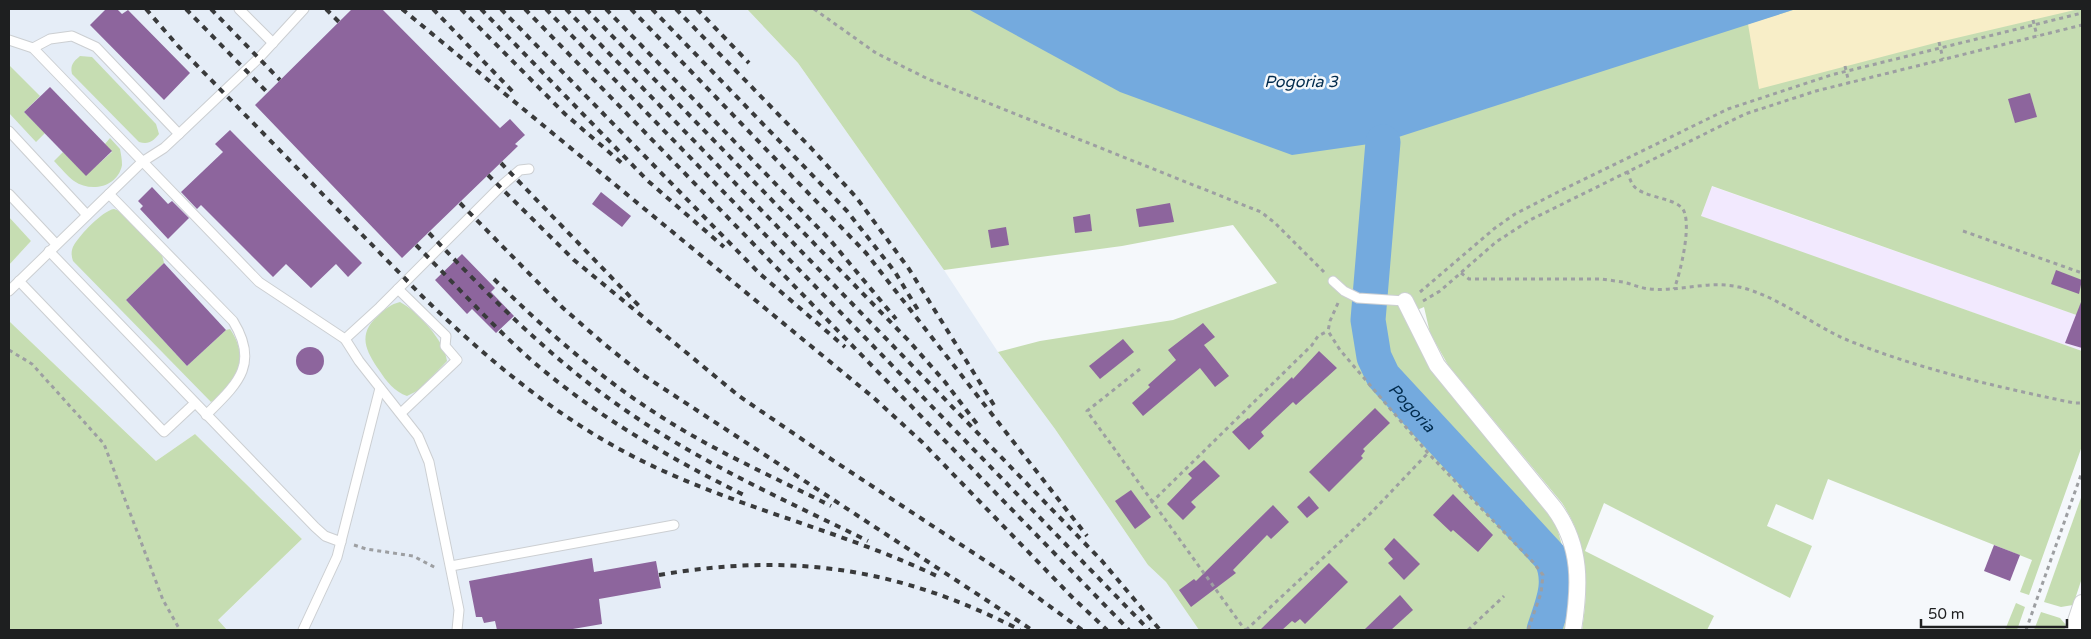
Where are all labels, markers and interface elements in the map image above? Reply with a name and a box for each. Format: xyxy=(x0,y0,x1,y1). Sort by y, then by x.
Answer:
water label: Pogoria 3 xyxy=(1264,72,1339,92)
water label: Pogoria xyxy=(1384,380,1439,437)
scale bar xyxy=(1921,596,2067,628)
text: 50 m xyxy=(1928,605,1965,623)

